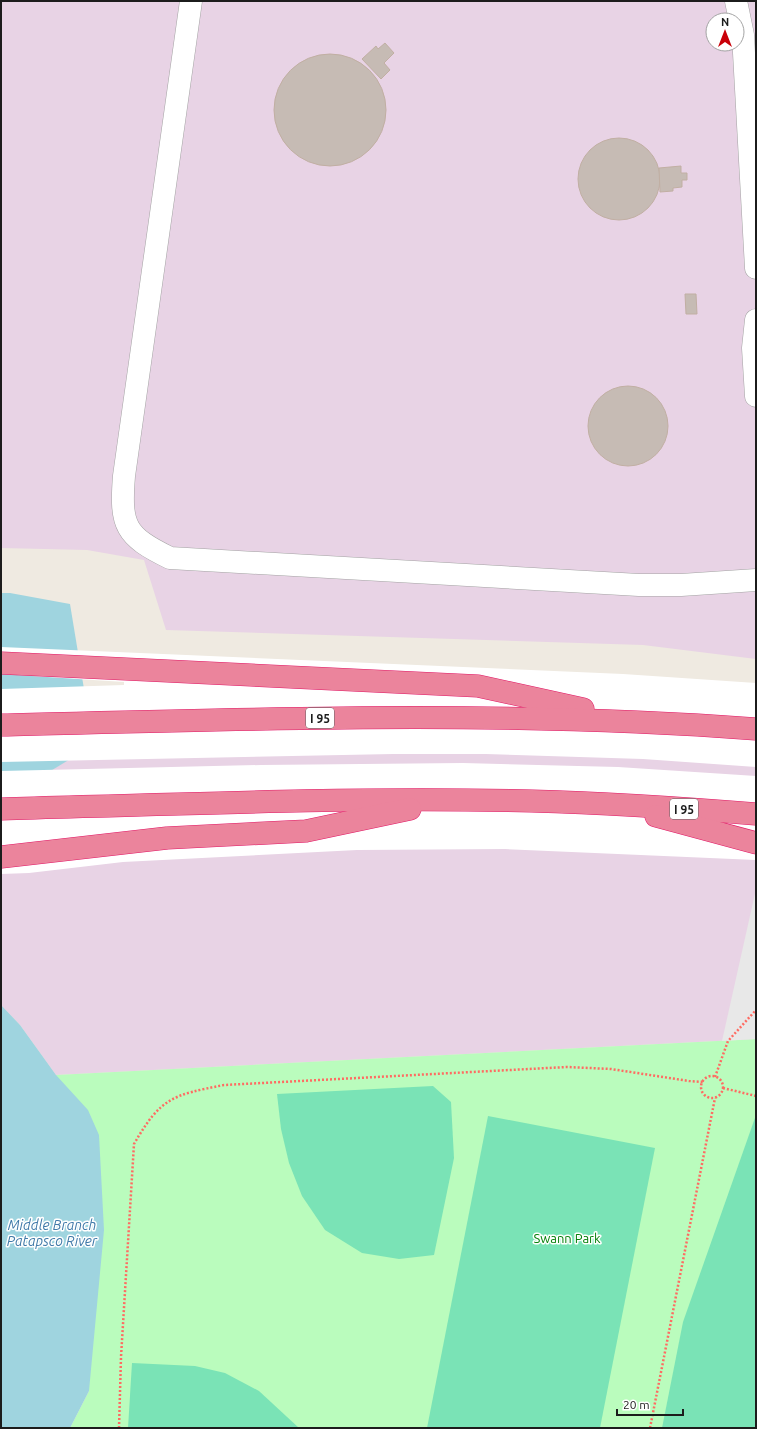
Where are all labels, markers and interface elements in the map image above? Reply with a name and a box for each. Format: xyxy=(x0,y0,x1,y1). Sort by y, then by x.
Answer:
north arrow xyxy=(705,12,745,52)
text: N xyxy=(721,16,729,28)
road number: I 95 xyxy=(306,708,334,728)
road number: I 95 xyxy=(670,799,698,819)
water label: Middle Branch Patapsco River xyxy=(7,1217,98,1249)
park label: Swann Park xyxy=(533,1231,601,1245)
scale bar xyxy=(617,1391,683,1417)
text: 20 m xyxy=(623,1398,650,1411)

